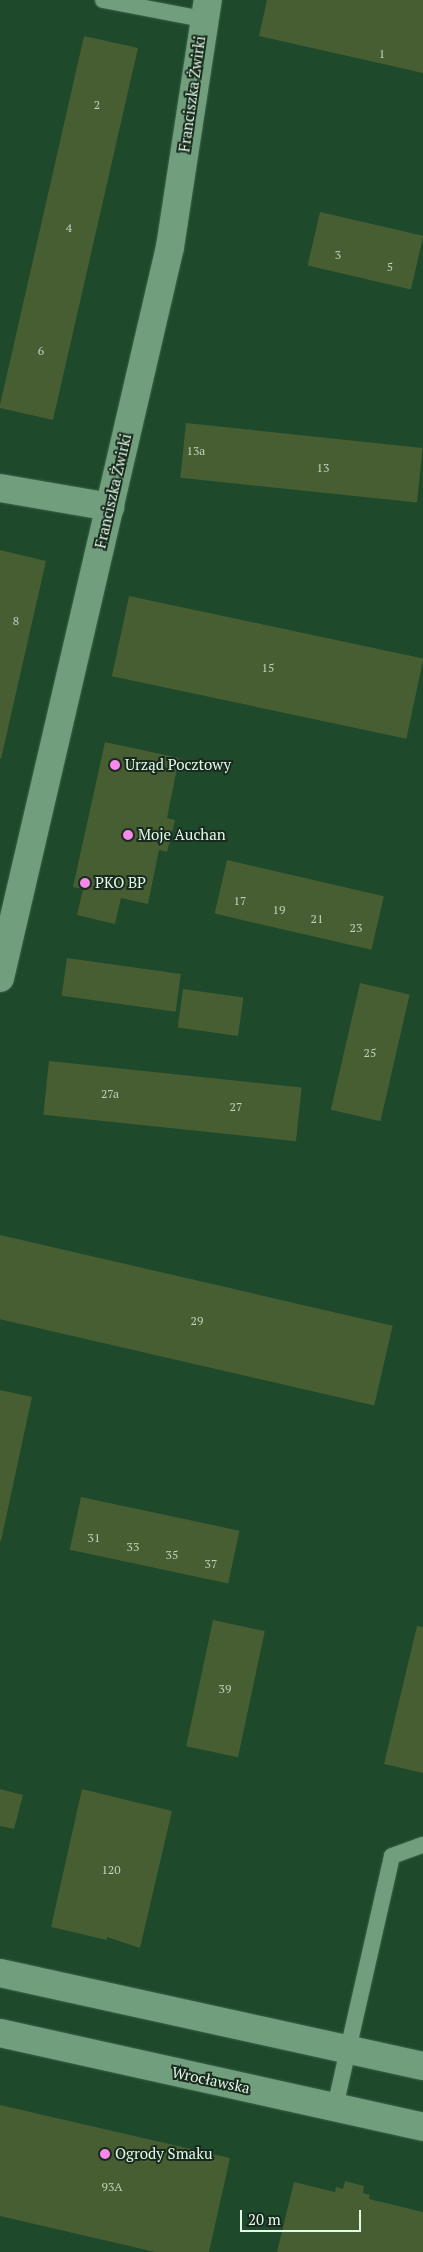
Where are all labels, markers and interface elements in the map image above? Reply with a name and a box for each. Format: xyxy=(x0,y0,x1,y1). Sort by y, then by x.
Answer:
street label: Franciszka Żwirki xyxy=(175,35,209,153)
house number: 1 xyxy=(379,47,385,61)
house number: 2 xyxy=(94,98,100,112)
house number: 4 xyxy=(66,221,72,235)
house number: 3 xyxy=(335,248,341,262)
house number: 5 xyxy=(387,260,393,274)
house number: 6 xyxy=(38,344,44,358)
street label: Franciszka Żwirki xyxy=(91,432,135,550)
house number: 13a xyxy=(187,444,205,458)
house number: 13 xyxy=(317,461,329,475)
house number: 8 xyxy=(13,614,19,628)
house number: 15 xyxy=(262,661,274,675)
place label: Urząd Pocztowy xyxy=(125,756,231,774)
marker: Urząd Pocztowy xyxy=(109,759,121,771)
place label: Moje Auchan xyxy=(138,826,226,844)
marker: Moje Auchan xyxy=(122,829,134,841)
place label: PKO BP xyxy=(95,874,146,892)
marker: PKO BP xyxy=(79,877,91,889)
house number: 17 xyxy=(234,894,246,908)
house number: 19 xyxy=(273,903,285,917)
house number: 21 xyxy=(311,912,323,926)
house number: 23 xyxy=(350,921,362,935)
house number: 25 xyxy=(364,1046,376,1060)
house number: 27a xyxy=(101,1087,119,1101)
house number: 27 xyxy=(230,1100,242,1114)
house number: 29 xyxy=(191,1314,203,1328)
house number: 31 xyxy=(88,1531,100,1545)
house number: 33 xyxy=(127,1540,139,1554)
house number: 35 xyxy=(166,1548,178,1562)
house number: 37 xyxy=(205,1557,217,1571)
house number: 39 xyxy=(219,1682,231,1696)
house number: 120 xyxy=(101,1863,121,1877)
street label: Wrocławska xyxy=(170,2063,252,2097)
place label: Ogrody Smaku xyxy=(115,2145,212,2163)
marker: Ogrody Smaku xyxy=(99,2148,111,2160)
house number: 93A xyxy=(102,2180,122,2194)
scale bar xyxy=(243,2200,364,2232)
text: 20 m xyxy=(248,2209,281,2229)

